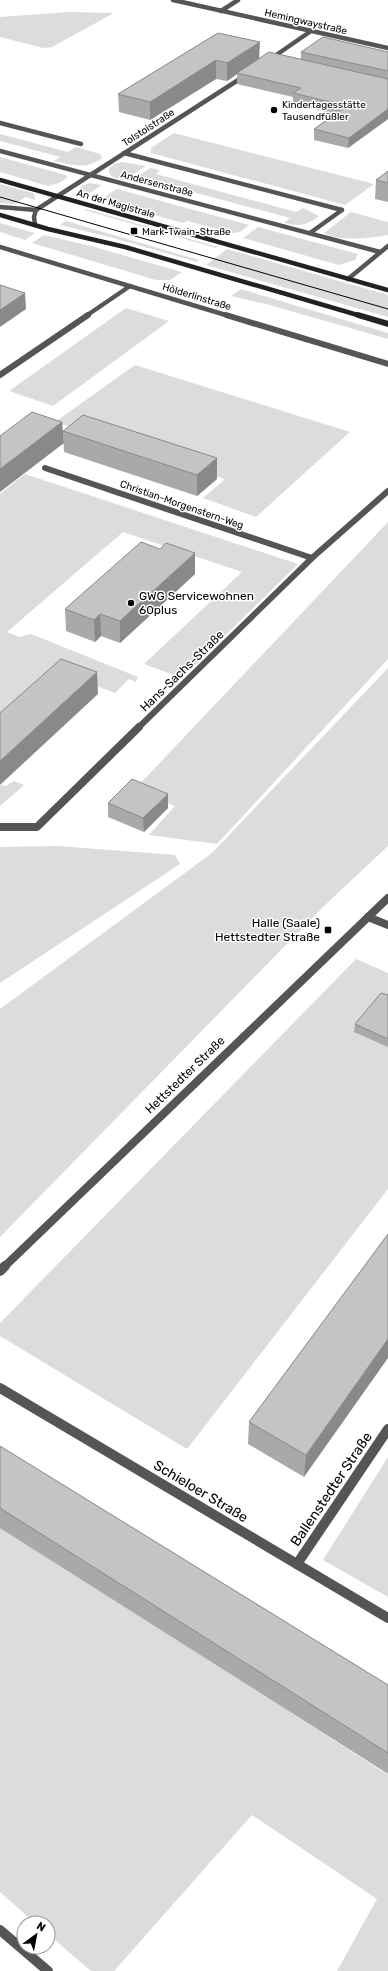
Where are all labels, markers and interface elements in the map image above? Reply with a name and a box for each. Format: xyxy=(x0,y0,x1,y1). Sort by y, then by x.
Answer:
street label: Hemingwaystraße xyxy=(263,7,349,37)
place label: Kindertagesstätte Tausendfüßler xyxy=(282,99,366,123)
marker: Kindertagesstätte Tausendfüßler xyxy=(269,105,279,115)
street label: Tolstoistraße xyxy=(120,106,177,149)
street label: Andersenstraße xyxy=(119,169,195,200)
street label: An der Magistrale xyxy=(75,187,157,221)
marker: Mark-Twain-Straße xyxy=(129,226,139,236)
place label: Mark-Twain-Straße xyxy=(142,226,231,238)
street label: Hölderlinstraße xyxy=(161,281,233,313)
street label: Christian-Morgenstern-Weg xyxy=(118,478,245,532)
place label: GWG Servicewohnen 60plus xyxy=(139,589,254,617)
marker: GWG Servicewohnen 60plus xyxy=(126,598,136,608)
street label: Hans-Sachs-Straße xyxy=(137,627,227,714)
place label: Halle (Saale) Hettstedter Straße xyxy=(215,916,320,944)
marker: Halle (Saale) Hettstedter Straße xyxy=(323,925,333,935)
street label: Hettstedter Straße xyxy=(142,1033,228,1116)
street label: Ballenstedter Straße xyxy=(287,1429,376,1550)
street label: Schieloer Straße xyxy=(150,1457,251,1526)
north arrow xyxy=(16,1915,56,1955)
text: N xyxy=(34,1919,48,1935)

